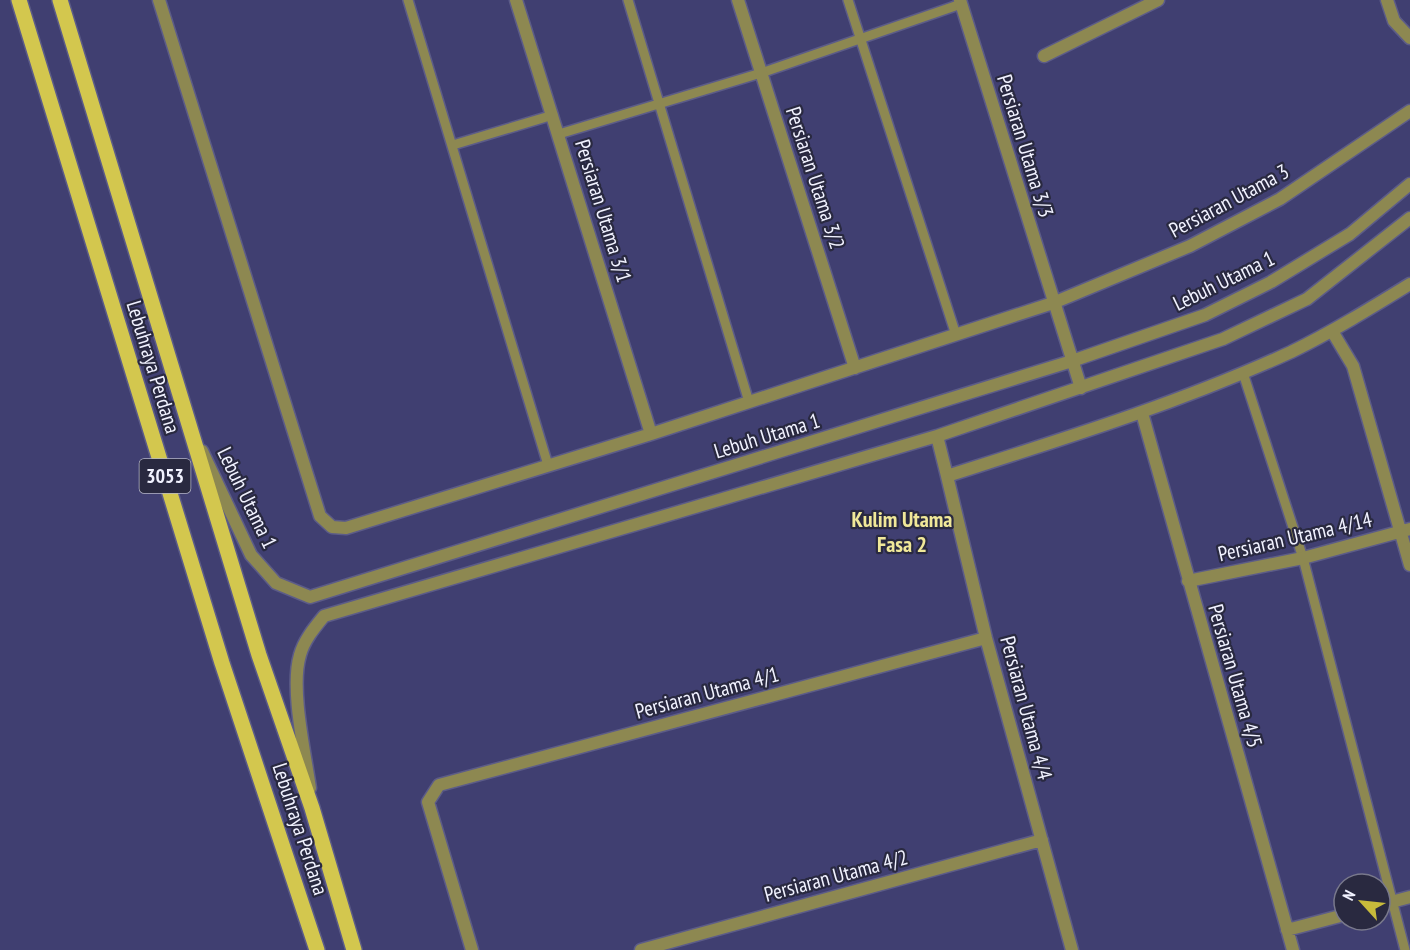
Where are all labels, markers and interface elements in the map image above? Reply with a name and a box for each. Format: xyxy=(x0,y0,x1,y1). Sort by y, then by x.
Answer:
street label: Persiaran Utama 3/3 xyxy=(991,71,1060,221)
street label: Persiaran Utama 3/2 xyxy=(780,103,851,252)
street label: Persiaran Utama 3/1 xyxy=(569,136,638,286)
street label: Persiaran Utama 3 xyxy=(1164,158,1293,244)
street label: Lebuh Utama 1 xyxy=(1169,244,1279,317)
street label: Lebuhraya Perdana xyxy=(121,297,186,436)
street label: Lebuh Utama 1 xyxy=(711,407,823,464)
street label: Lebuh Utama 1 xyxy=(211,443,284,553)
road number: 3053 xyxy=(140,459,190,493)
district label: Kulim Utama Fasa 2 xyxy=(852,505,952,558)
street label: Persiaran Utama 4/14 xyxy=(1215,506,1375,567)
street label: Persiaran Utama 4/5 xyxy=(1202,601,1269,751)
street label: Persiaran Utama 4/4 xyxy=(994,633,1059,783)
street label: Persiaran Utama 4/1 xyxy=(632,660,782,725)
street label: Lebuhraya Perdana xyxy=(266,759,335,898)
street label: Persiaran Utama 4/2 xyxy=(761,843,911,908)
north arrow xyxy=(1332,872,1392,932)
text: N xyxy=(1338,887,1360,904)

